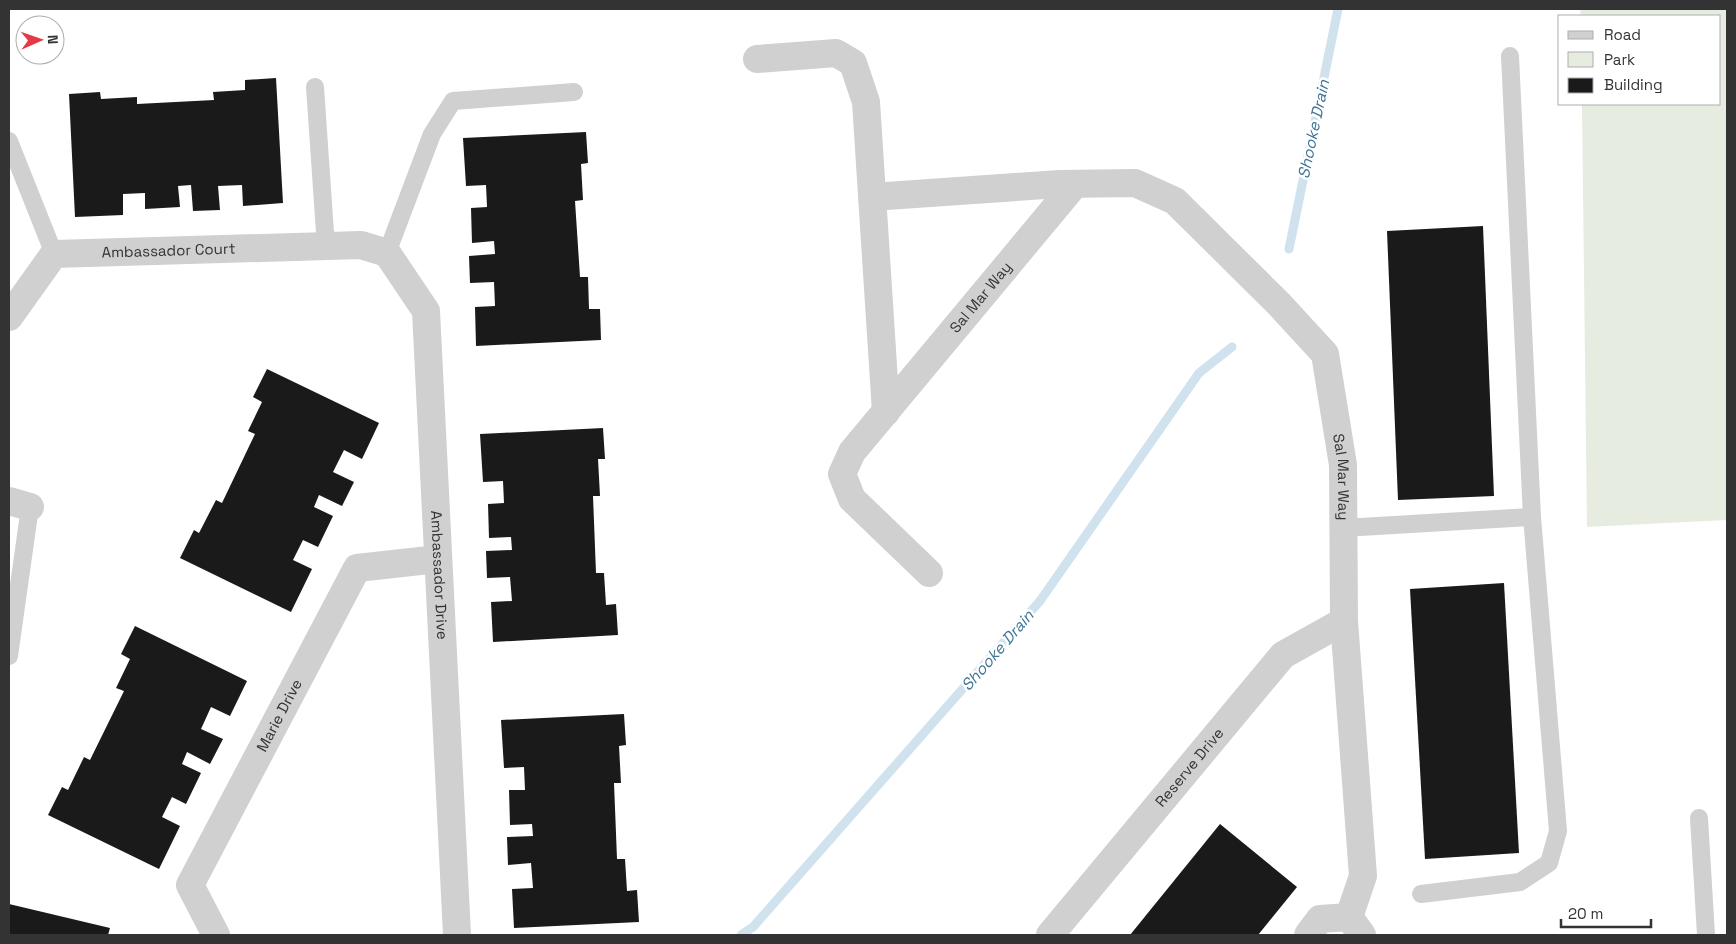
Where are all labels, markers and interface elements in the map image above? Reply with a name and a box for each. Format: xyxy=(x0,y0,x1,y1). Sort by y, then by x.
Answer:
north arrow xyxy=(15,15,65,65)
legend xyxy=(1558,15,1721,105)
text: Road xyxy=(1604,25,1641,44)
text: N xyxy=(44,35,62,45)
text: Park xyxy=(1604,50,1635,69)
text: Building xyxy=(1604,75,1663,94)
water label: Shooke Drain xyxy=(1293,77,1334,180)
street label: Ambassador Court xyxy=(101,239,236,262)
street label: Sal Mar Way xyxy=(945,258,1015,337)
street label: Sal Mar Way xyxy=(1329,432,1353,520)
street label: Ambassador Drive xyxy=(427,510,452,640)
water label: Shooke Drain xyxy=(956,605,1039,695)
street label: Marie Drive xyxy=(252,675,306,755)
street label: Reserve Drive xyxy=(1151,724,1228,811)
scale bar xyxy=(1561,896,1651,928)
text: 20 m xyxy=(1568,904,1603,923)

